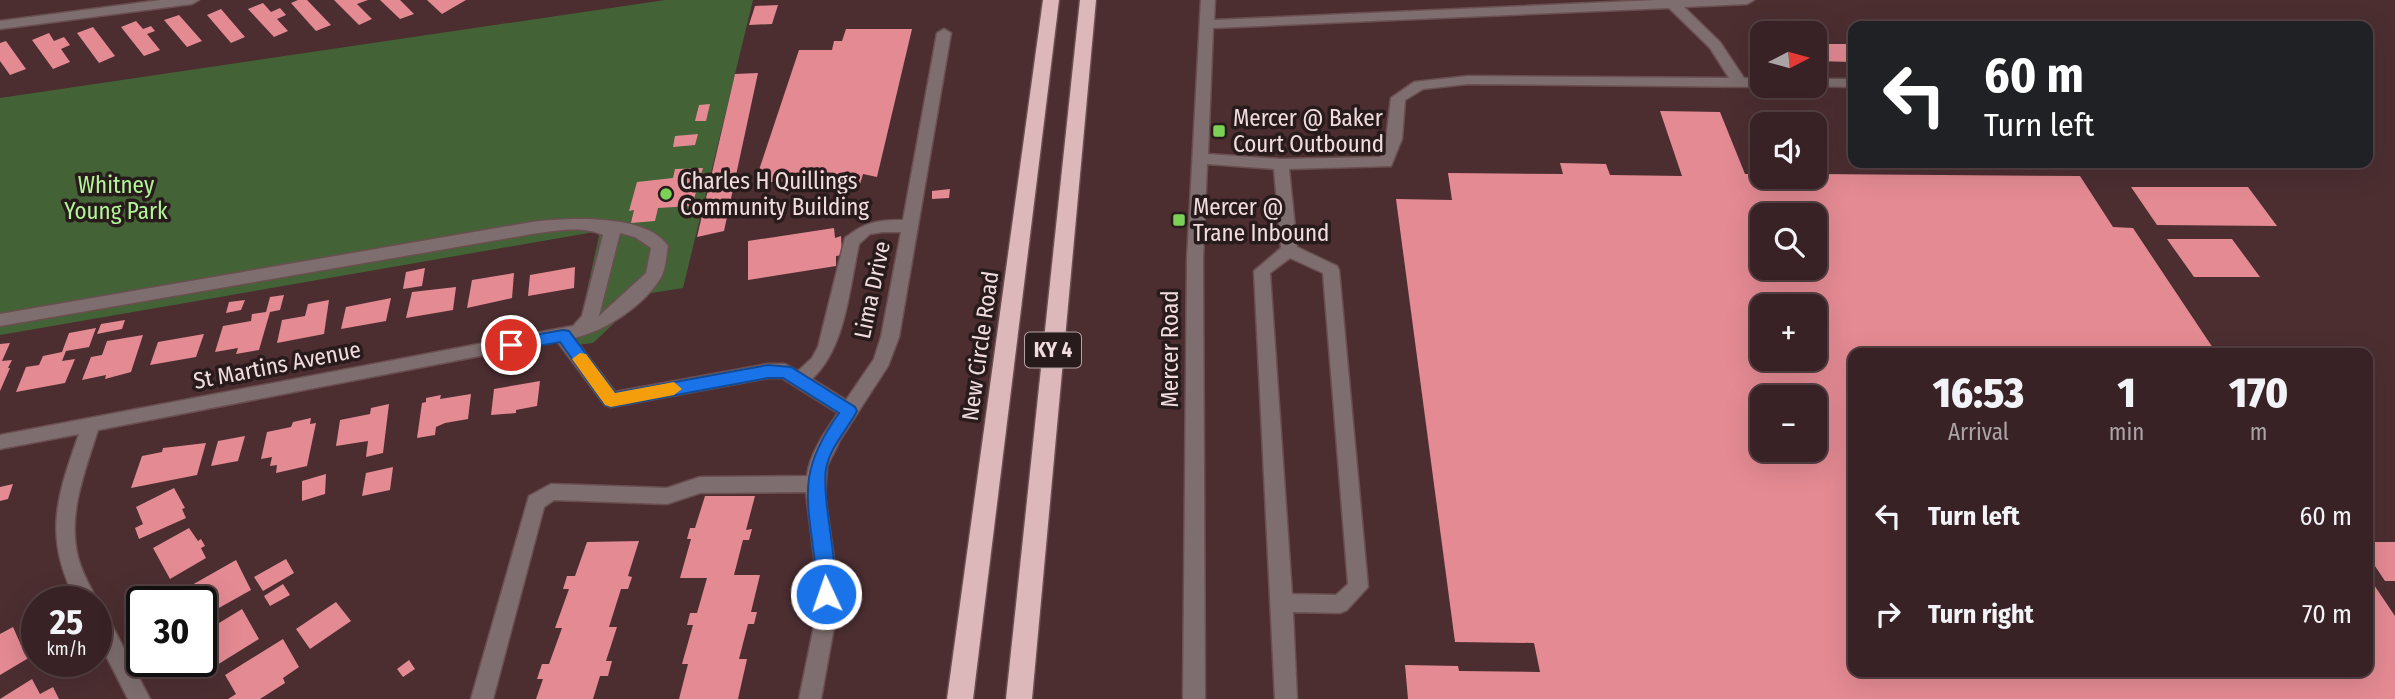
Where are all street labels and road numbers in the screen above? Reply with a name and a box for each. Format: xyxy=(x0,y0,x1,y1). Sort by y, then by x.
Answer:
street label: Lima Drive xyxy=(848,239,896,341)
street label: New Circle Road xyxy=(956,269,1004,423)
street label: Mercer Road xyxy=(1156,291,1184,407)
road number: KY 4 xyxy=(1025,332,1081,368)
street label: St Martins Avenue xyxy=(191,335,363,395)

